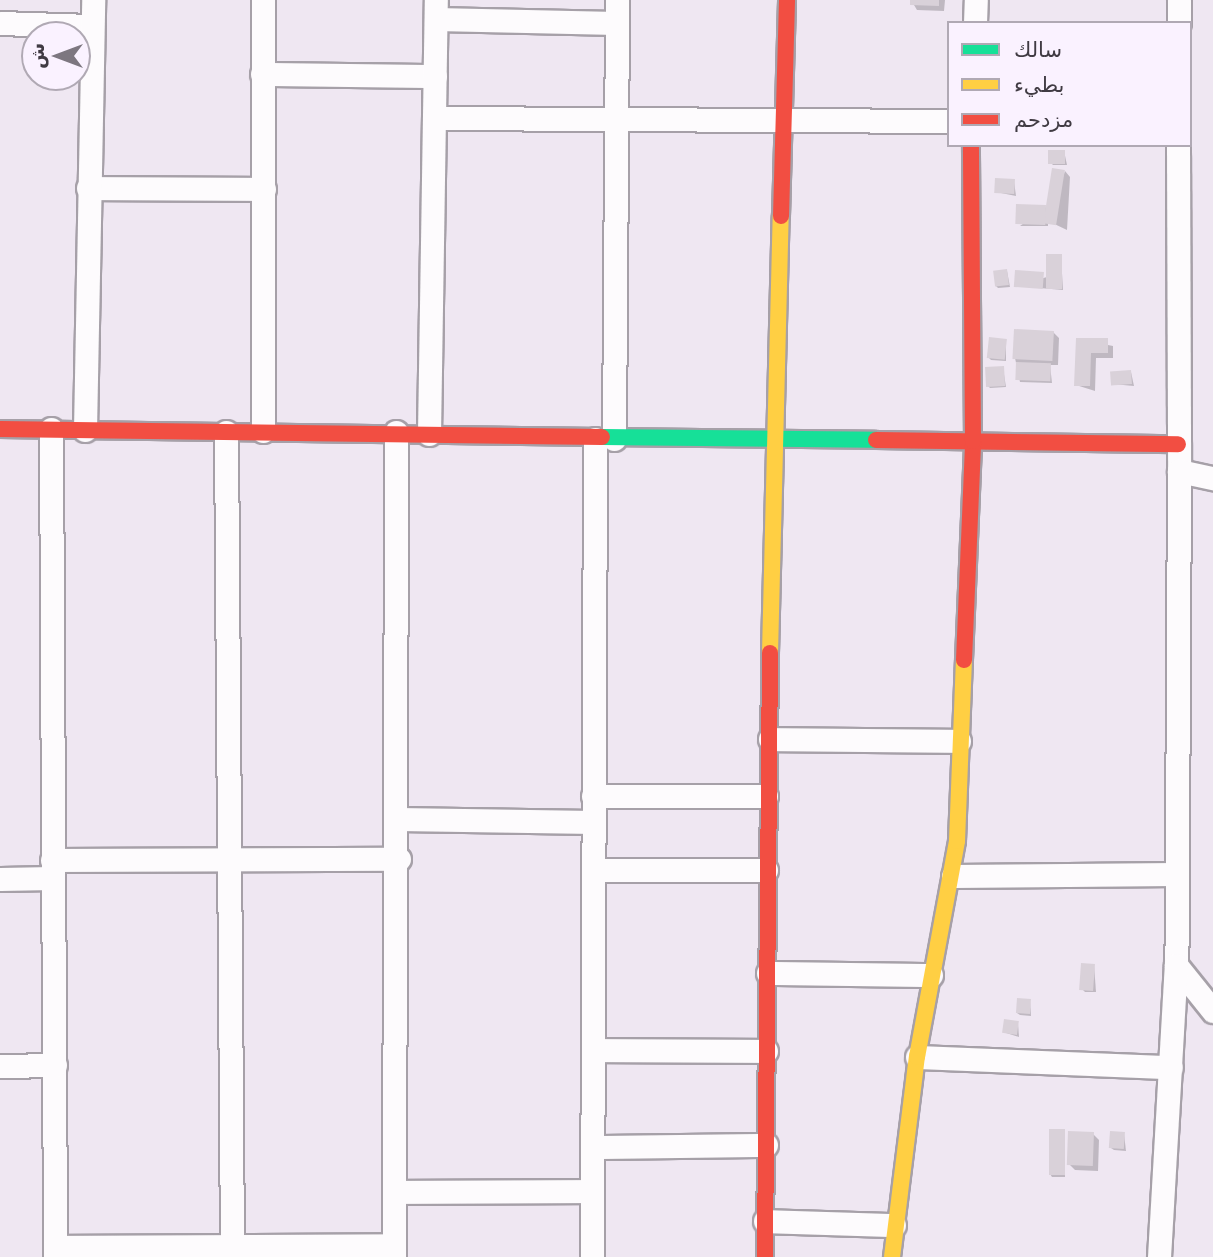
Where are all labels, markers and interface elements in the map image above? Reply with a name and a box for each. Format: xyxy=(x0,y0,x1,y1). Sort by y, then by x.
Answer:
north arrow xyxy=(21,21,91,91)
legend xyxy=(947,21,1192,147)
text: سالك xyxy=(1014,38,1062,62)
text: ش xyxy=(26,43,48,69)
text: بطيء xyxy=(1014,73,1064,97)
text: مزدحم xyxy=(1014,108,1073,132)

